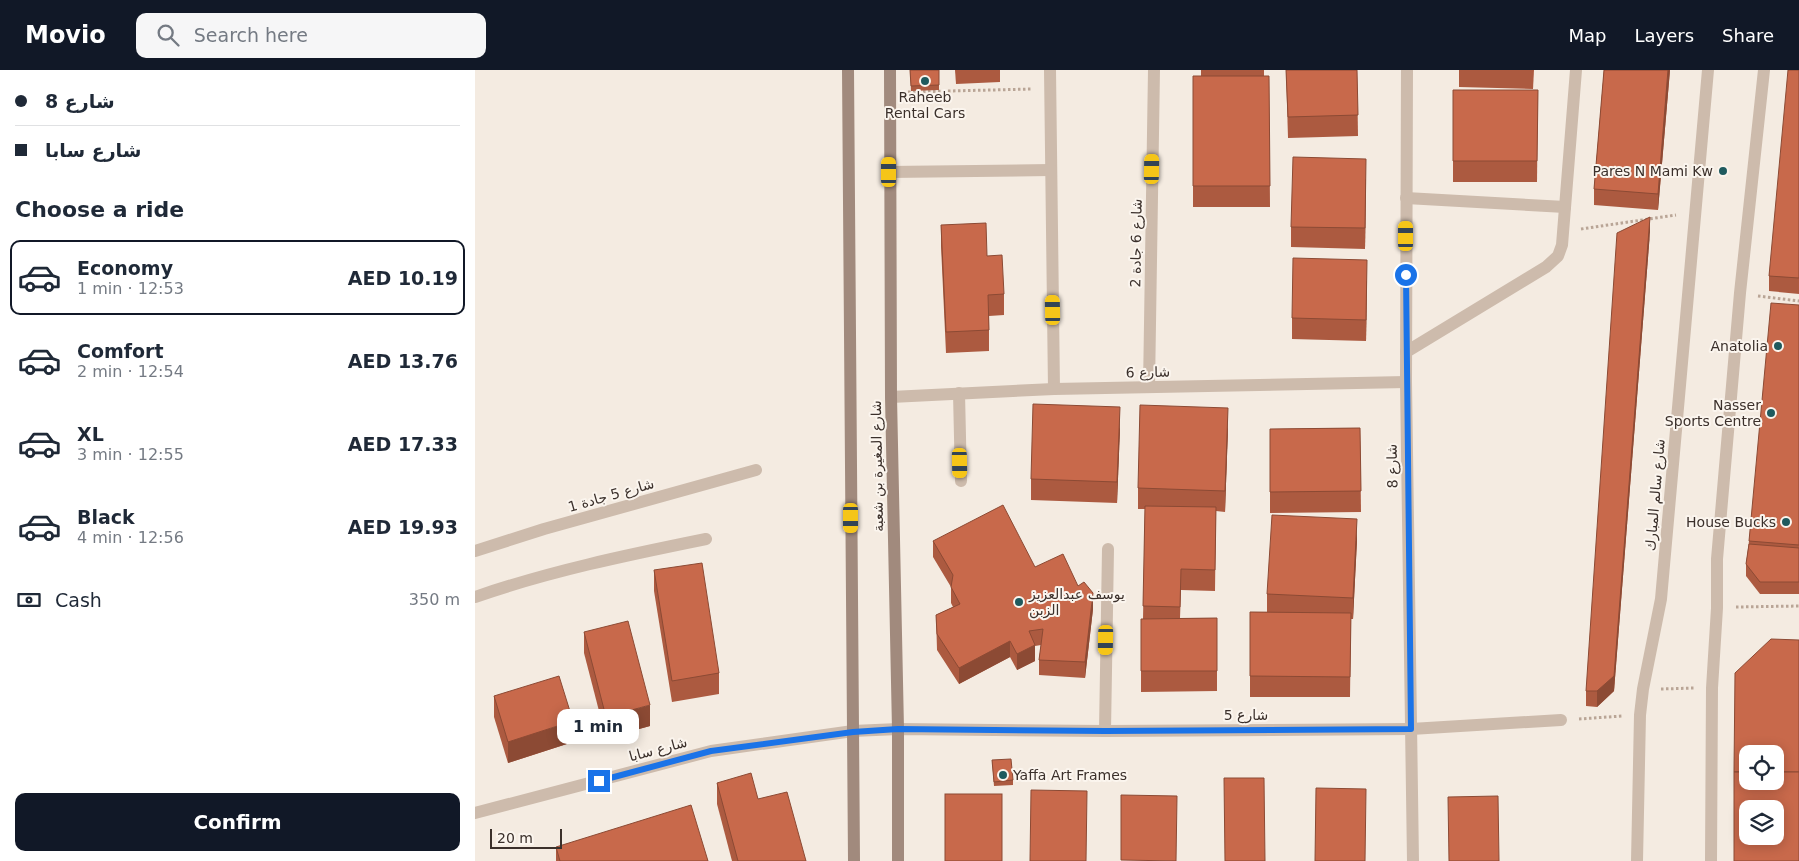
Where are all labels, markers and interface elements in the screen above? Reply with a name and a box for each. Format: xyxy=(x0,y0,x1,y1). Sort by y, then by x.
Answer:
search box xyxy=(136,13,486,58)
text: Movio xyxy=(25,21,106,49)
icon: search xyxy=(154,21,182,49)
text: Search here xyxy=(194,24,308,46)
text: Map xyxy=(1568,25,1606,46)
text: Layers xyxy=(1634,25,1694,46)
text: Share xyxy=(1722,25,1774,46)
marker: Raheeb Rental Cars xyxy=(919,75,931,87)
place label: Raheeb Rental Cars xyxy=(885,89,965,121)
text: شارع 8 xyxy=(45,90,115,112)
text: شارع سابا xyxy=(45,139,141,161)
car xyxy=(1144,154,1159,184)
car xyxy=(881,157,896,187)
place label: Pares N Mami Kw xyxy=(1593,163,1713,179)
marker: Pares N Mami Kw xyxy=(1717,165,1729,177)
text: Choose a ride xyxy=(15,197,184,222)
street label: شارع 6 جادة 2 xyxy=(1127,198,1146,288)
car xyxy=(1398,221,1413,251)
icon: car xyxy=(17,255,62,300)
text: Economy xyxy=(77,257,173,279)
route start xyxy=(1395,264,1417,286)
text: AED 10.19 xyxy=(348,267,458,289)
text: 1 min · 12:53 xyxy=(77,279,184,298)
car xyxy=(1045,295,1060,325)
icon: car xyxy=(17,338,62,383)
place label: Anatolia xyxy=(1711,338,1768,354)
text: Comfort xyxy=(77,340,164,362)
marker: Anatolia xyxy=(1772,340,1784,352)
text: AED 13.76 xyxy=(348,350,458,372)
text: 2 min · 12:54 xyxy=(77,362,184,381)
street label: شارع 6 xyxy=(1126,364,1170,381)
place label: Nasser Sports Centre xyxy=(1665,397,1761,429)
street label: شارع المغيرة بن شعبة xyxy=(868,400,887,532)
marker: Nasser Sports Centre xyxy=(1765,407,1777,419)
icon: car xyxy=(17,421,62,466)
text: XL xyxy=(77,423,104,445)
text: AED 17.33 xyxy=(348,433,458,455)
street label: شارع سالم المبارك xyxy=(1642,438,1669,552)
street label: شارع 8 xyxy=(1384,444,1401,488)
text: 3 min · 12:55 xyxy=(77,445,184,464)
car xyxy=(952,448,967,478)
street label: شارع 5 جادة 1 xyxy=(566,475,656,516)
car xyxy=(843,503,858,533)
icon: car xyxy=(17,504,62,549)
text: Black xyxy=(77,506,135,528)
place label: House Bucks xyxy=(1686,514,1776,530)
text: AED 19.93 xyxy=(348,516,458,538)
marker: House Bucks xyxy=(1780,516,1792,528)
text: 4 min · 12:56 xyxy=(77,528,184,547)
icon: cash xyxy=(15,586,43,614)
place label: يوسف عبدالعزيز الزبن xyxy=(1028,586,1125,619)
text: Cash xyxy=(55,589,102,611)
text: 350 m xyxy=(409,590,460,609)
marker: يوسف عبدالعزيز الزبن xyxy=(1013,596,1025,608)
car xyxy=(1098,625,1113,655)
street label: شارع 5 xyxy=(1224,707,1268,724)
callout: 1 min xyxy=(558,708,640,744)
text: 1 min xyxy=(573,717,623,736)
street label: شارع سابا xyxy=(627,734,689,765)
map controls xyxy=(1739,745,1784,845)
button: locate xyxy=(1739,745,1784,790)
place label: Yaffa Art Frames xyxy=(1012,767,1127,783)
marker: Yaffa Art Frames xyxy=(997,769,1009,781)
route end xyxy=(588,770,610,792)
button: Confirm xyxy=(15,793,460,851)
button: layers xyxy=(1739,800,1784,845)
scale bar xyxy=(490,826,563,849)
text: 20 m xyxy=(497,830,533,846)

